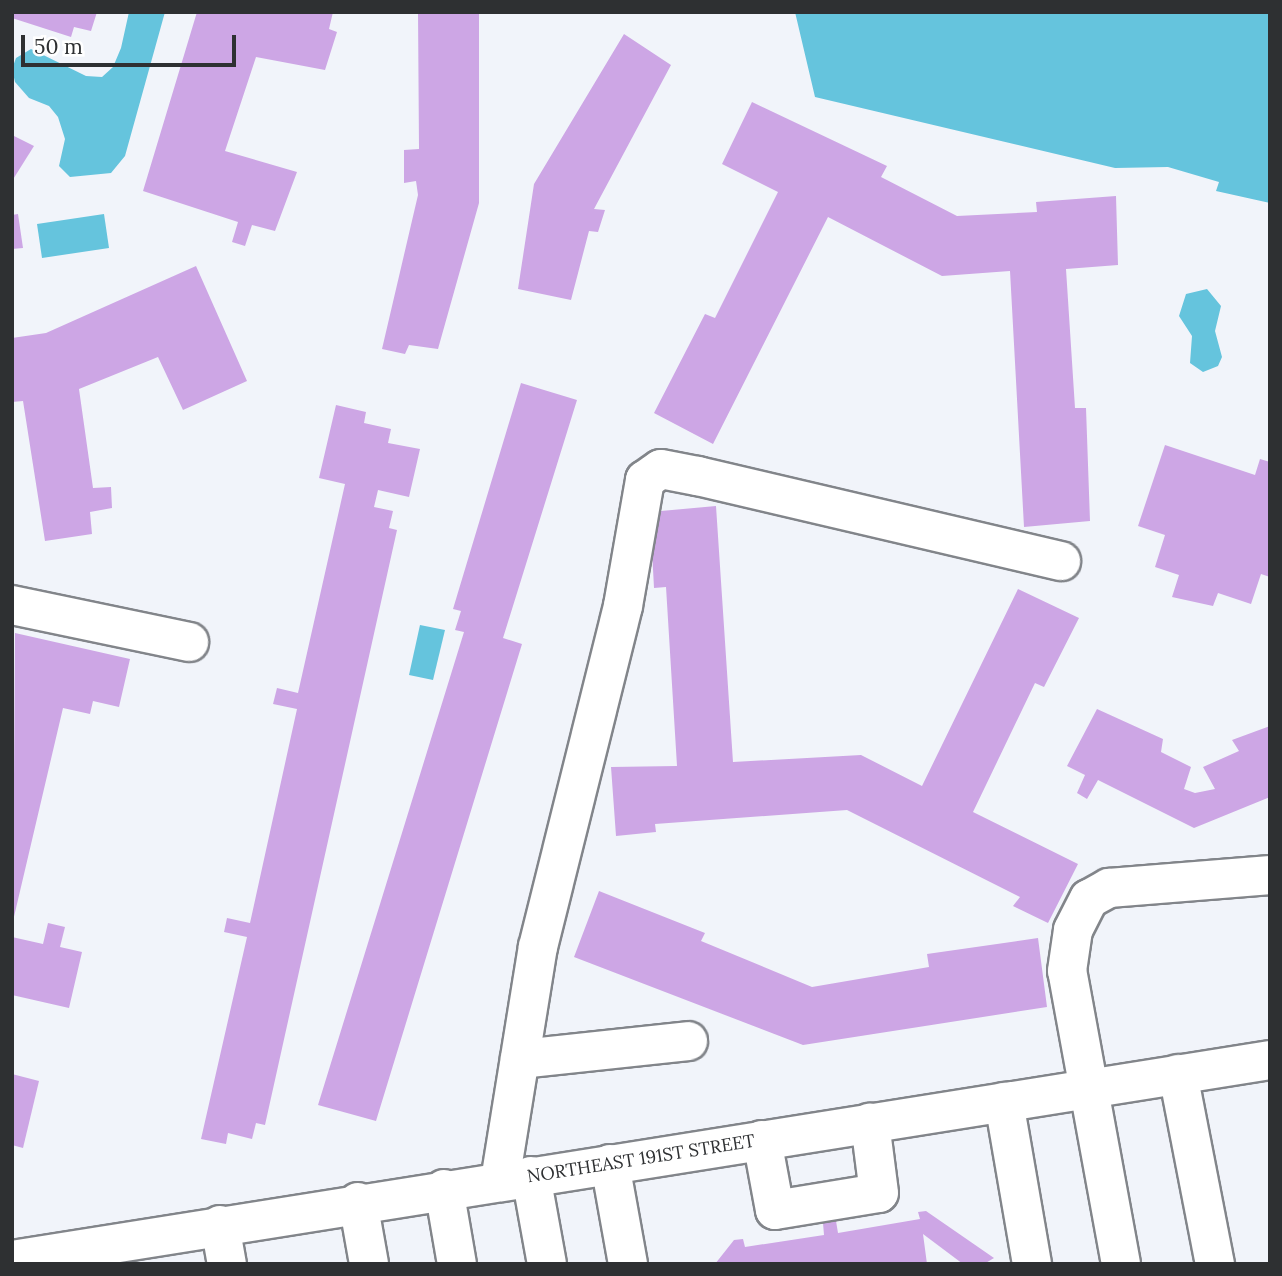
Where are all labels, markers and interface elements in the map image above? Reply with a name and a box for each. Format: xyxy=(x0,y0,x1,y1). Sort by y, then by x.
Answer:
scale bar xyxy=(24,21,240,65)
text: 50 m xyxy=(34,33,83,60)
street label: NORTHEAST 191ST STREET xyxy=(526,1130,756,1188)

